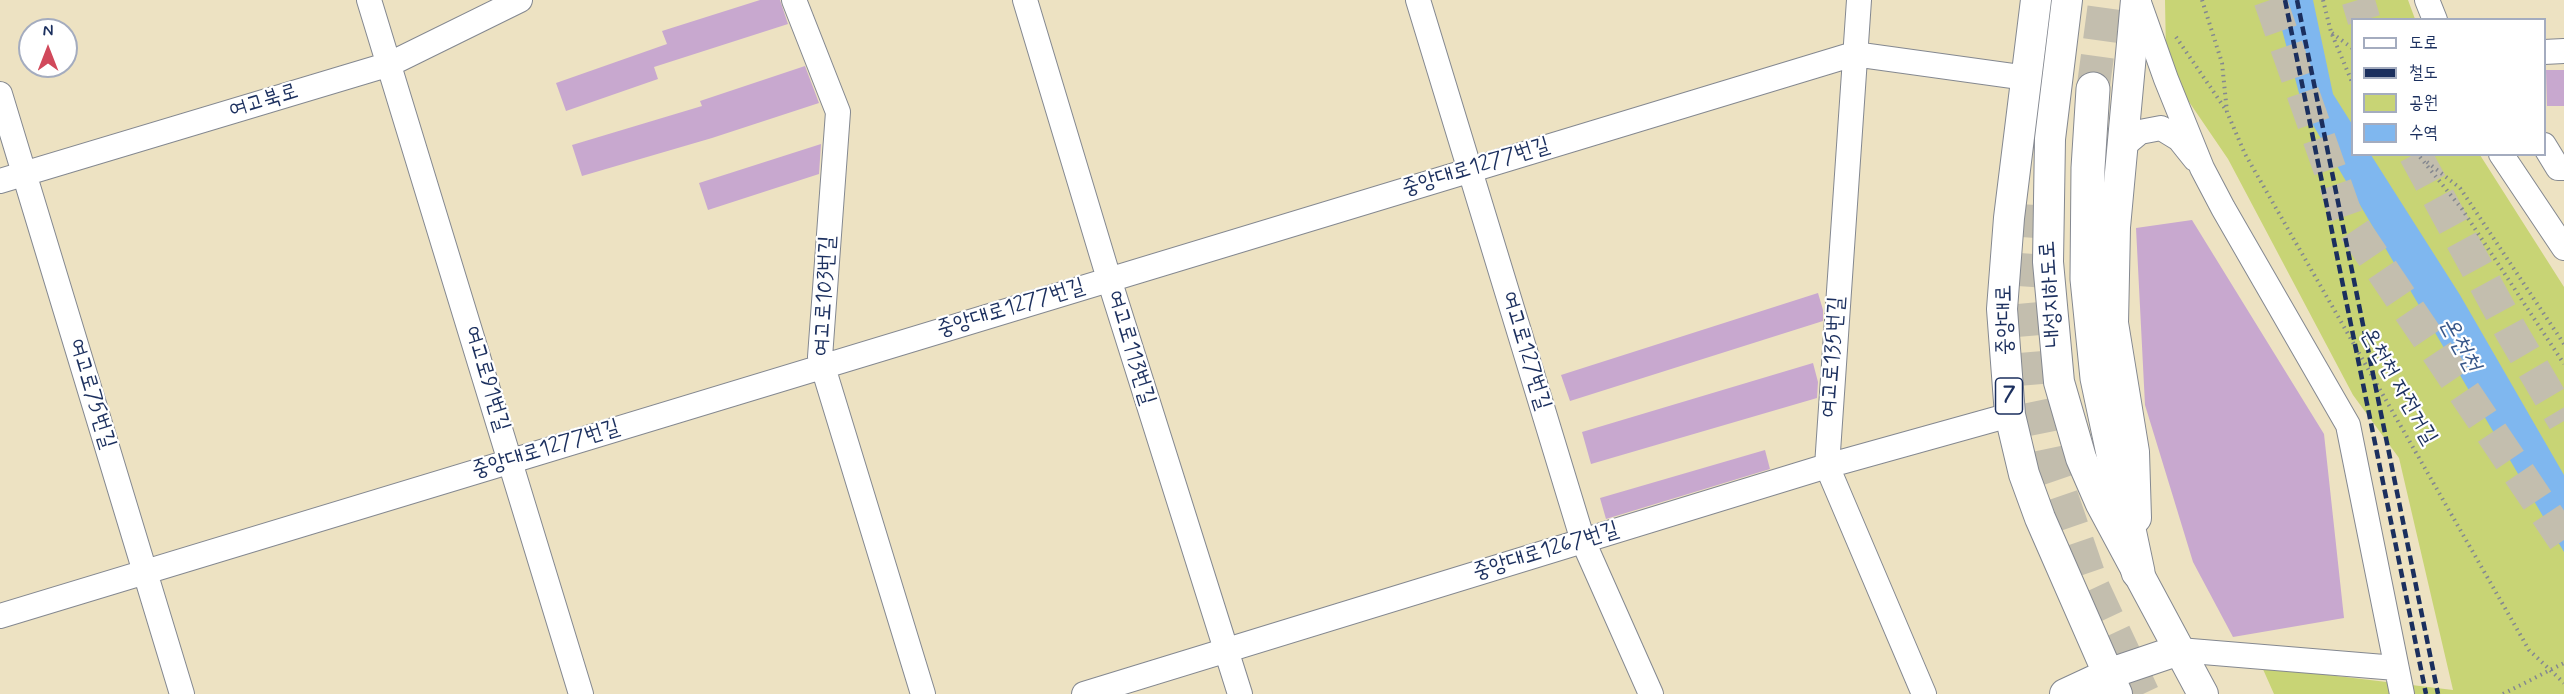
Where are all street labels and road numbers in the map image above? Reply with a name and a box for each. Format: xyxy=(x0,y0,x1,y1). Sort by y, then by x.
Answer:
street label: 여고북로 xyxy=(226,79,302,125)
street label: 중앙대로1277번길 xyxy=(1399,133,1553,203)
street label: 여고로103번길 xyxy=(810,235,842,357)
street label: 내성지하도로 xyxy=(2035,240,2069,348)
street label: 중앙대로1277번길 xyxy=(934,274,1088,344)
street label: 중앙대로 xyxy=(1992,284,2020,356)
street label: 여고로113번길 xyxy=(1100,288,1160,408)
street label: 여고로127번길 xyxy=(1494,289,1556,413)
street label: 여고로135번길 xyxy=(1817,295,1851,419)
street label: 여고로91번길 xyxy=(457,323,515,435)
street label: 온천천 자전거길 xyxy=(2354,324,2442,450)
street label: 여고로75번길 xyxy=(62,336,120,452)
road number: 7 xyxy=(1996,378,2022,414)
street label: 중앙대로1277번길 xyxy=(469,415,623,485)
street label: 중앙대로1267번길 xyxy=(1470,517,1622,587)

